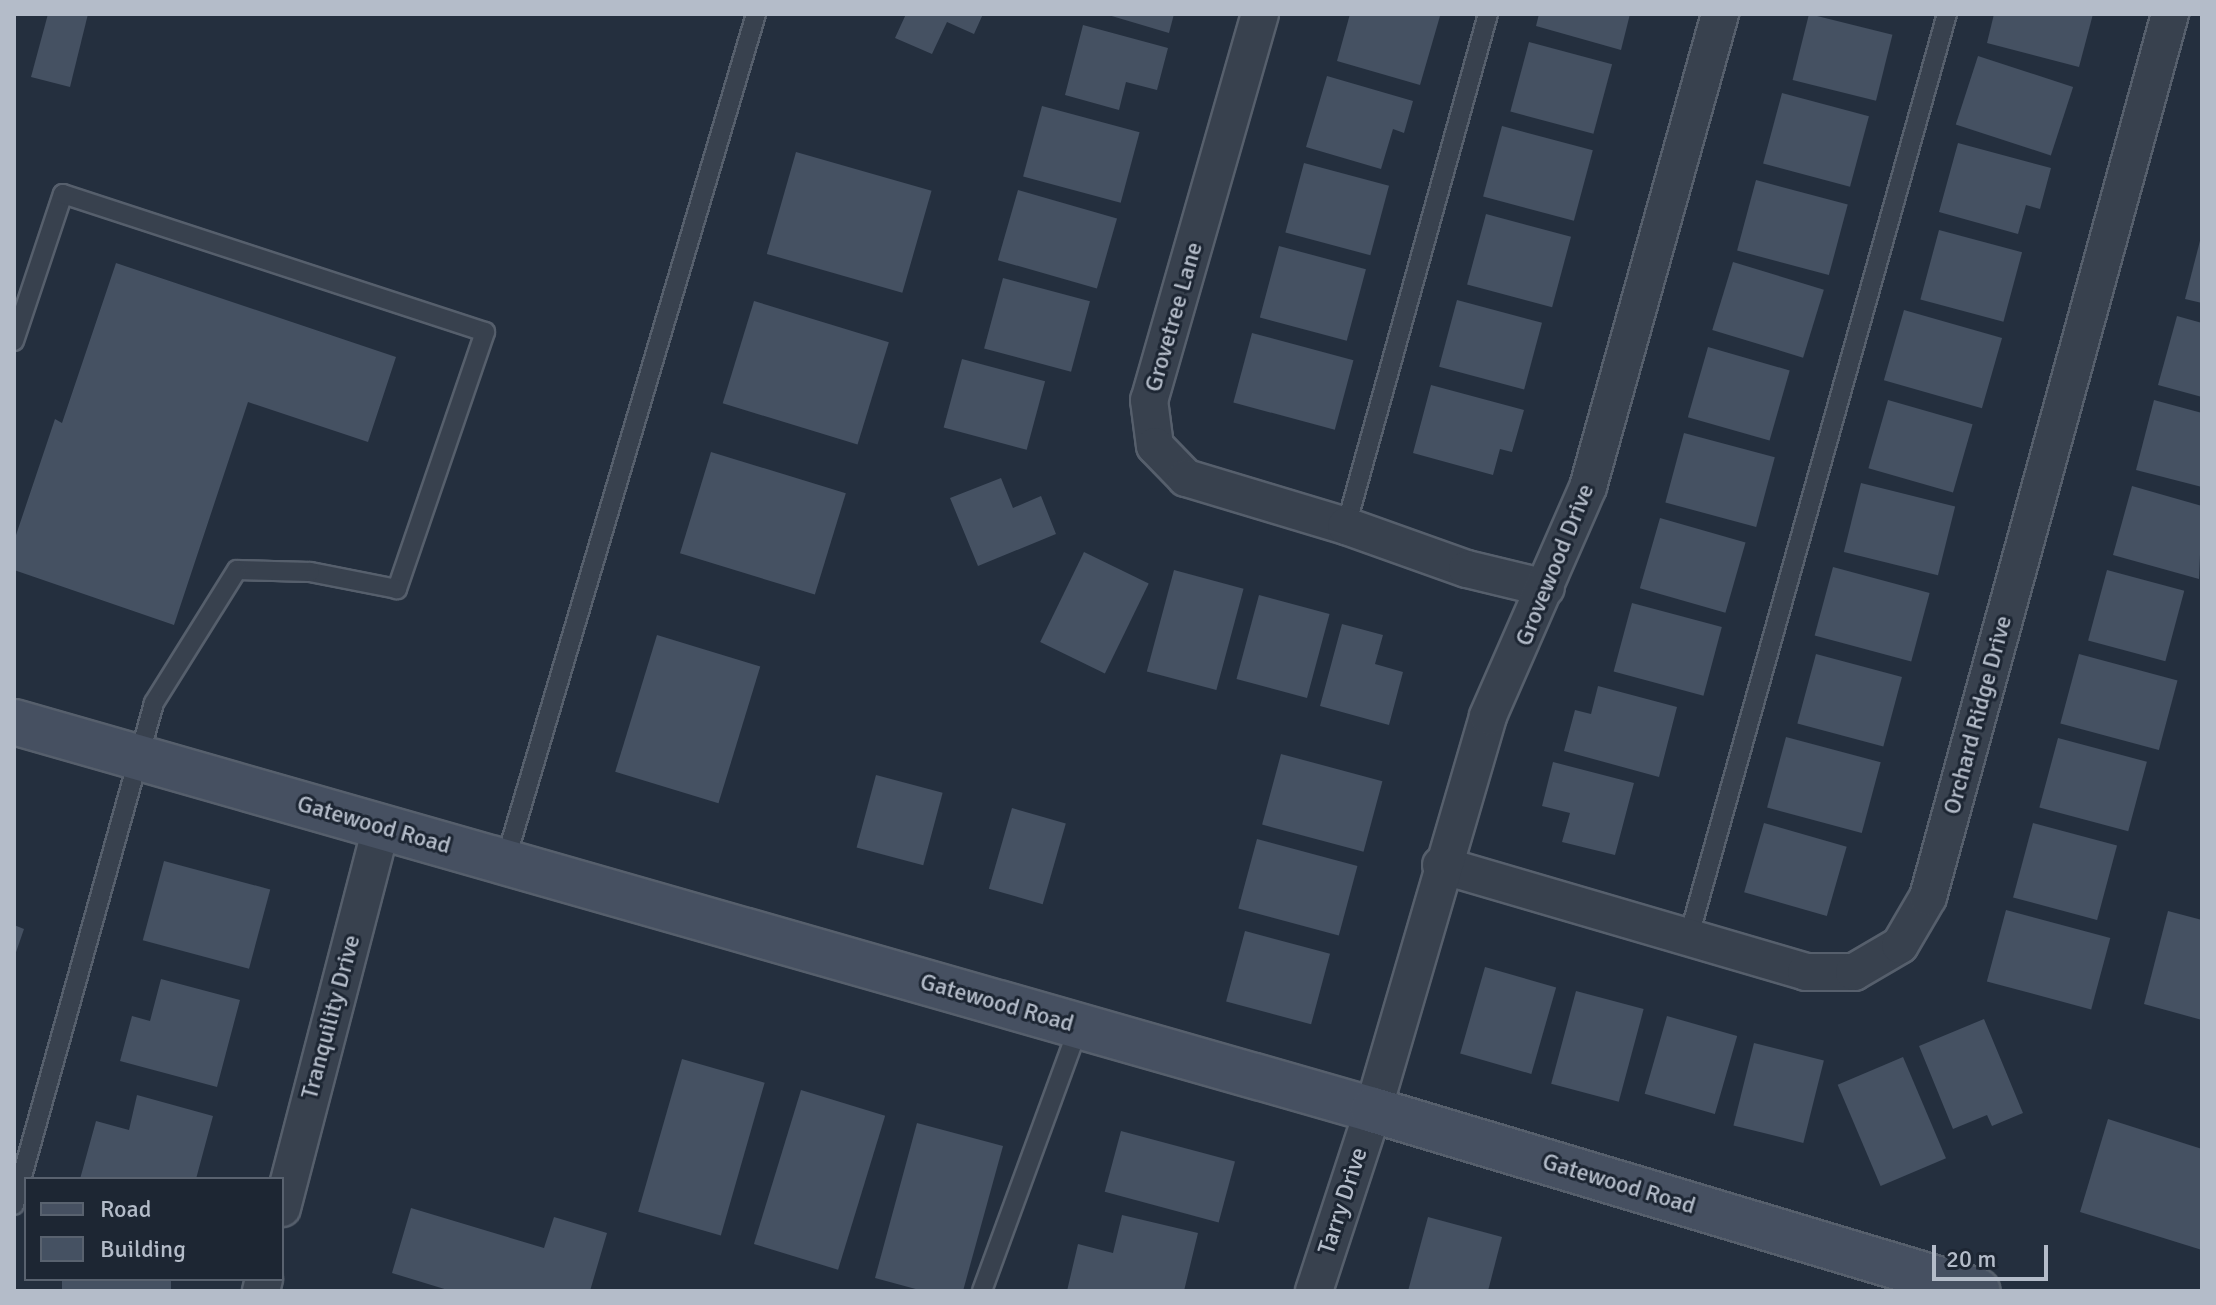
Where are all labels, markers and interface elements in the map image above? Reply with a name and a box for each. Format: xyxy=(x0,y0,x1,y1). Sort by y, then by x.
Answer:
street label: Grovetree Lane xyxy=(1139,239,1209,395)
street label: Grovewood Drive xyxy=(1509,480,1601,650)
street label: Orchard Ridge Drive xyxy=(1938,612,2018,818)
street label: Gatewood Road xyxy=(294,789,454,861)
street label: Tranquility Drive xyxy=(295,932,367,1102)
street label: Gatewood Road xyxy=(917,967,1077,1039)
street label: Tarry Drive xyxy=(1312,1144,1374,1258)
street label: Gatewood Road xyxy=(1539,1147,1699,1221)
legend xyxy=(24,1177,284,1281)
text: Road xyxy=(100,1194,151,1224)
scale bar xyxy=(1936,1229,2052,1279)
text: Building xyxy=(100,1234,186,1264)
text: 20 m xyxy=(1946,1244,1996,1274)

